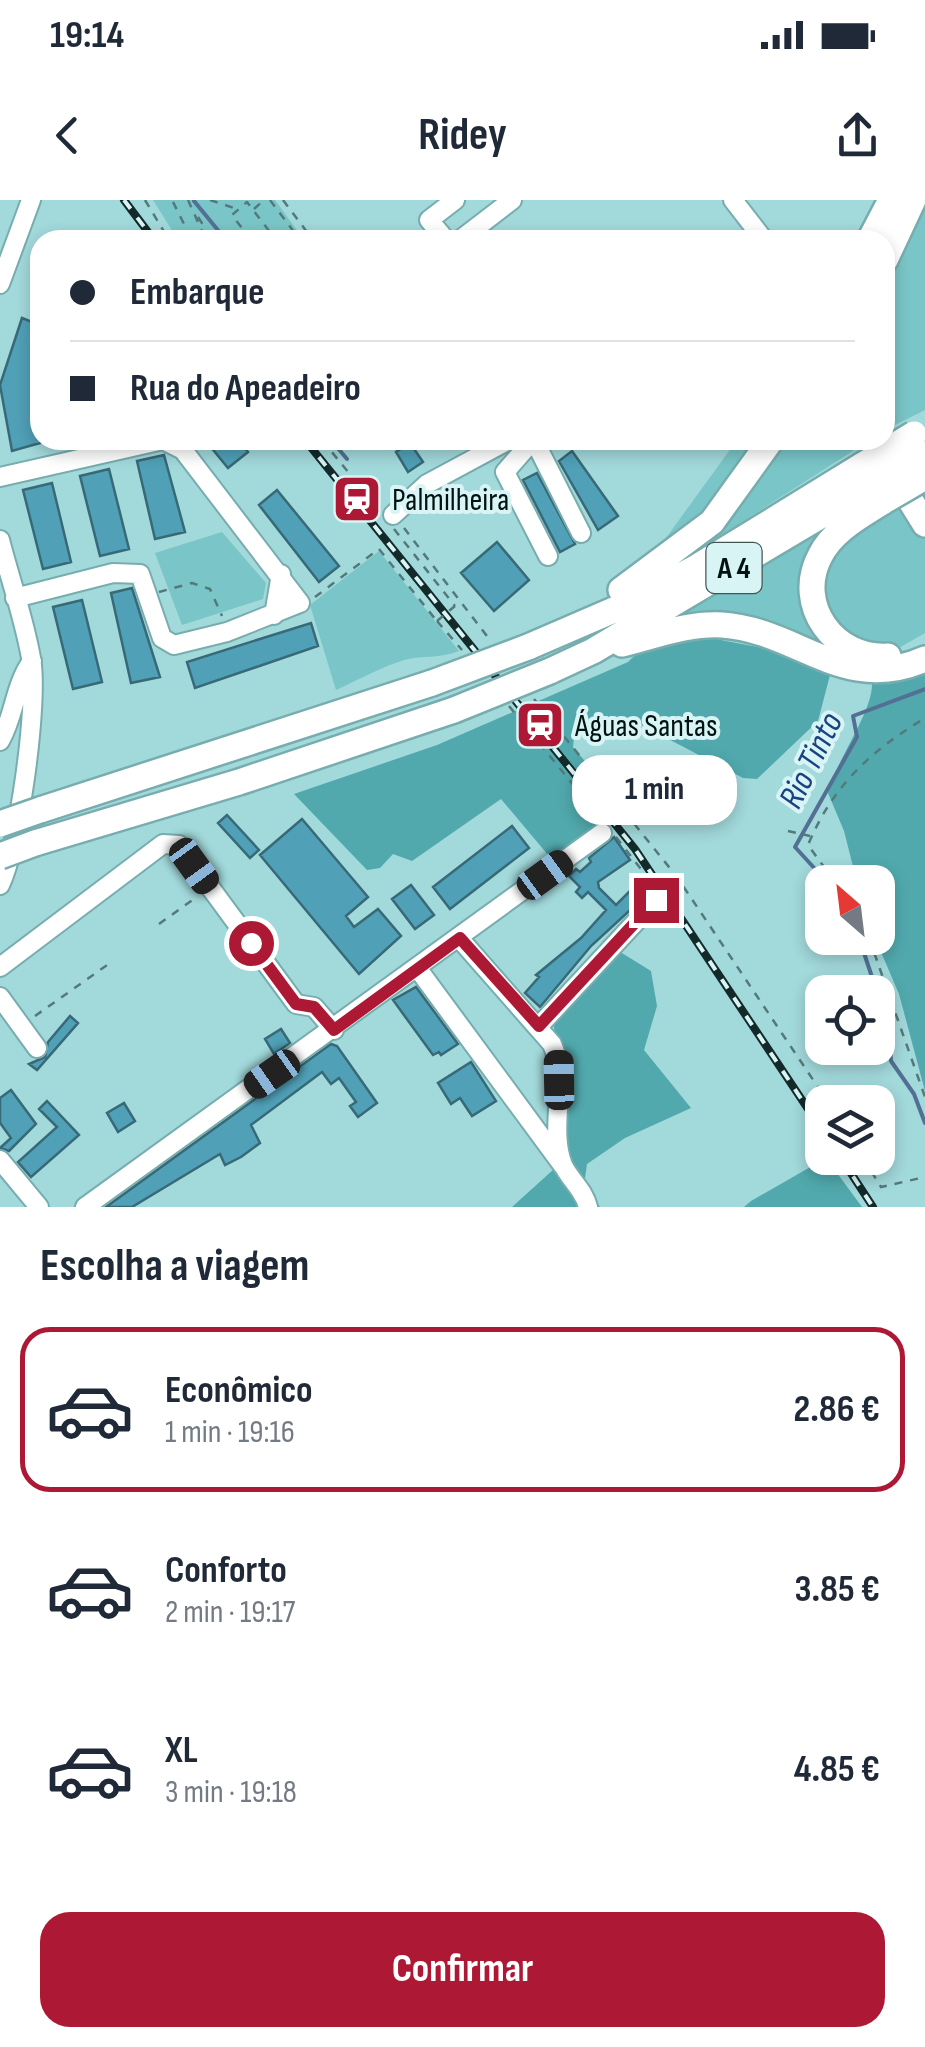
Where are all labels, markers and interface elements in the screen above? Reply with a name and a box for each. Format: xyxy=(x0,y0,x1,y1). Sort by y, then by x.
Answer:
text: 19:14 xyxy=(50,13,124,58)
icon: back xyxy=(40,108,95,163)
text: Ridey xyxy=(418,108,507,163)
icon: share xyxy=(830,108,885,163)
text: Embarque xyxy=(130,270,264,315)
text: Rua do Apeadeiro xyxy=(130,366,361,411)
station icon: Palmilheira xyxy=(331,473,383,525)
place label: Palmilheira xyxy=(392,481,509,520)
road number: A 4 xyxy=(706,543,762,593)
station icon: Águas Santas xyxy=(514,699,566,751)
water label: Rio Tinto xyxy=(770,706,853,816)
place label: Águas Santas xyxy=(574,707,718,746)
callout: 1 min xyxy=(574,755,738,825)
text: 1 min xyxy=(625,770,684,809)
car xyxy=(164,833,224,899)
car xyxy=(512,845,578,905)
north arrow xyxy=(805,865,895,955)
map controls xyxy=(805,865,895,1175)
route end xyxy=(634,878,679,923)
route start xyxy=(229,921,274,966)
button: locate xyxy=(805,975,895,1065)
car xyxy=(239,1045,305,1103)
car xyxy=(543,1050,575,1110)
button: layers xyxy=(805,1085,895,1175)
text: Escolha a viagem xyxy=(40,1239,309,1294)
icon: car xyxy=(45,1365,135,1455)
text: Econômico xyxy=(165,1368,313,1413)
text: 2.86 € xyxy=(794,1387,880,1432)
text: 1 min · 19:16 xyxy=(165,1413,295,1452)
icon: car xyxy=(45,1545,135,1635)
text: Conforto xyxy=(165,1548,287,1593)
text: 3.85 € xyxy=(794,1567,880,1612)
text: 2 min · 19:17 xyxy=(165,1593,295,1632)
icon: car xyxy=(45,1725,135,1815)
text: XL xyxy=(165,1728,198,1773)
text: 4.85 € xyxy=(794,1747,880,1792)
text: 3 min · 19:18 xyxy=(165,1773,297,1812)
button: Confirmar xyxy=(40,1912,885,2027)

